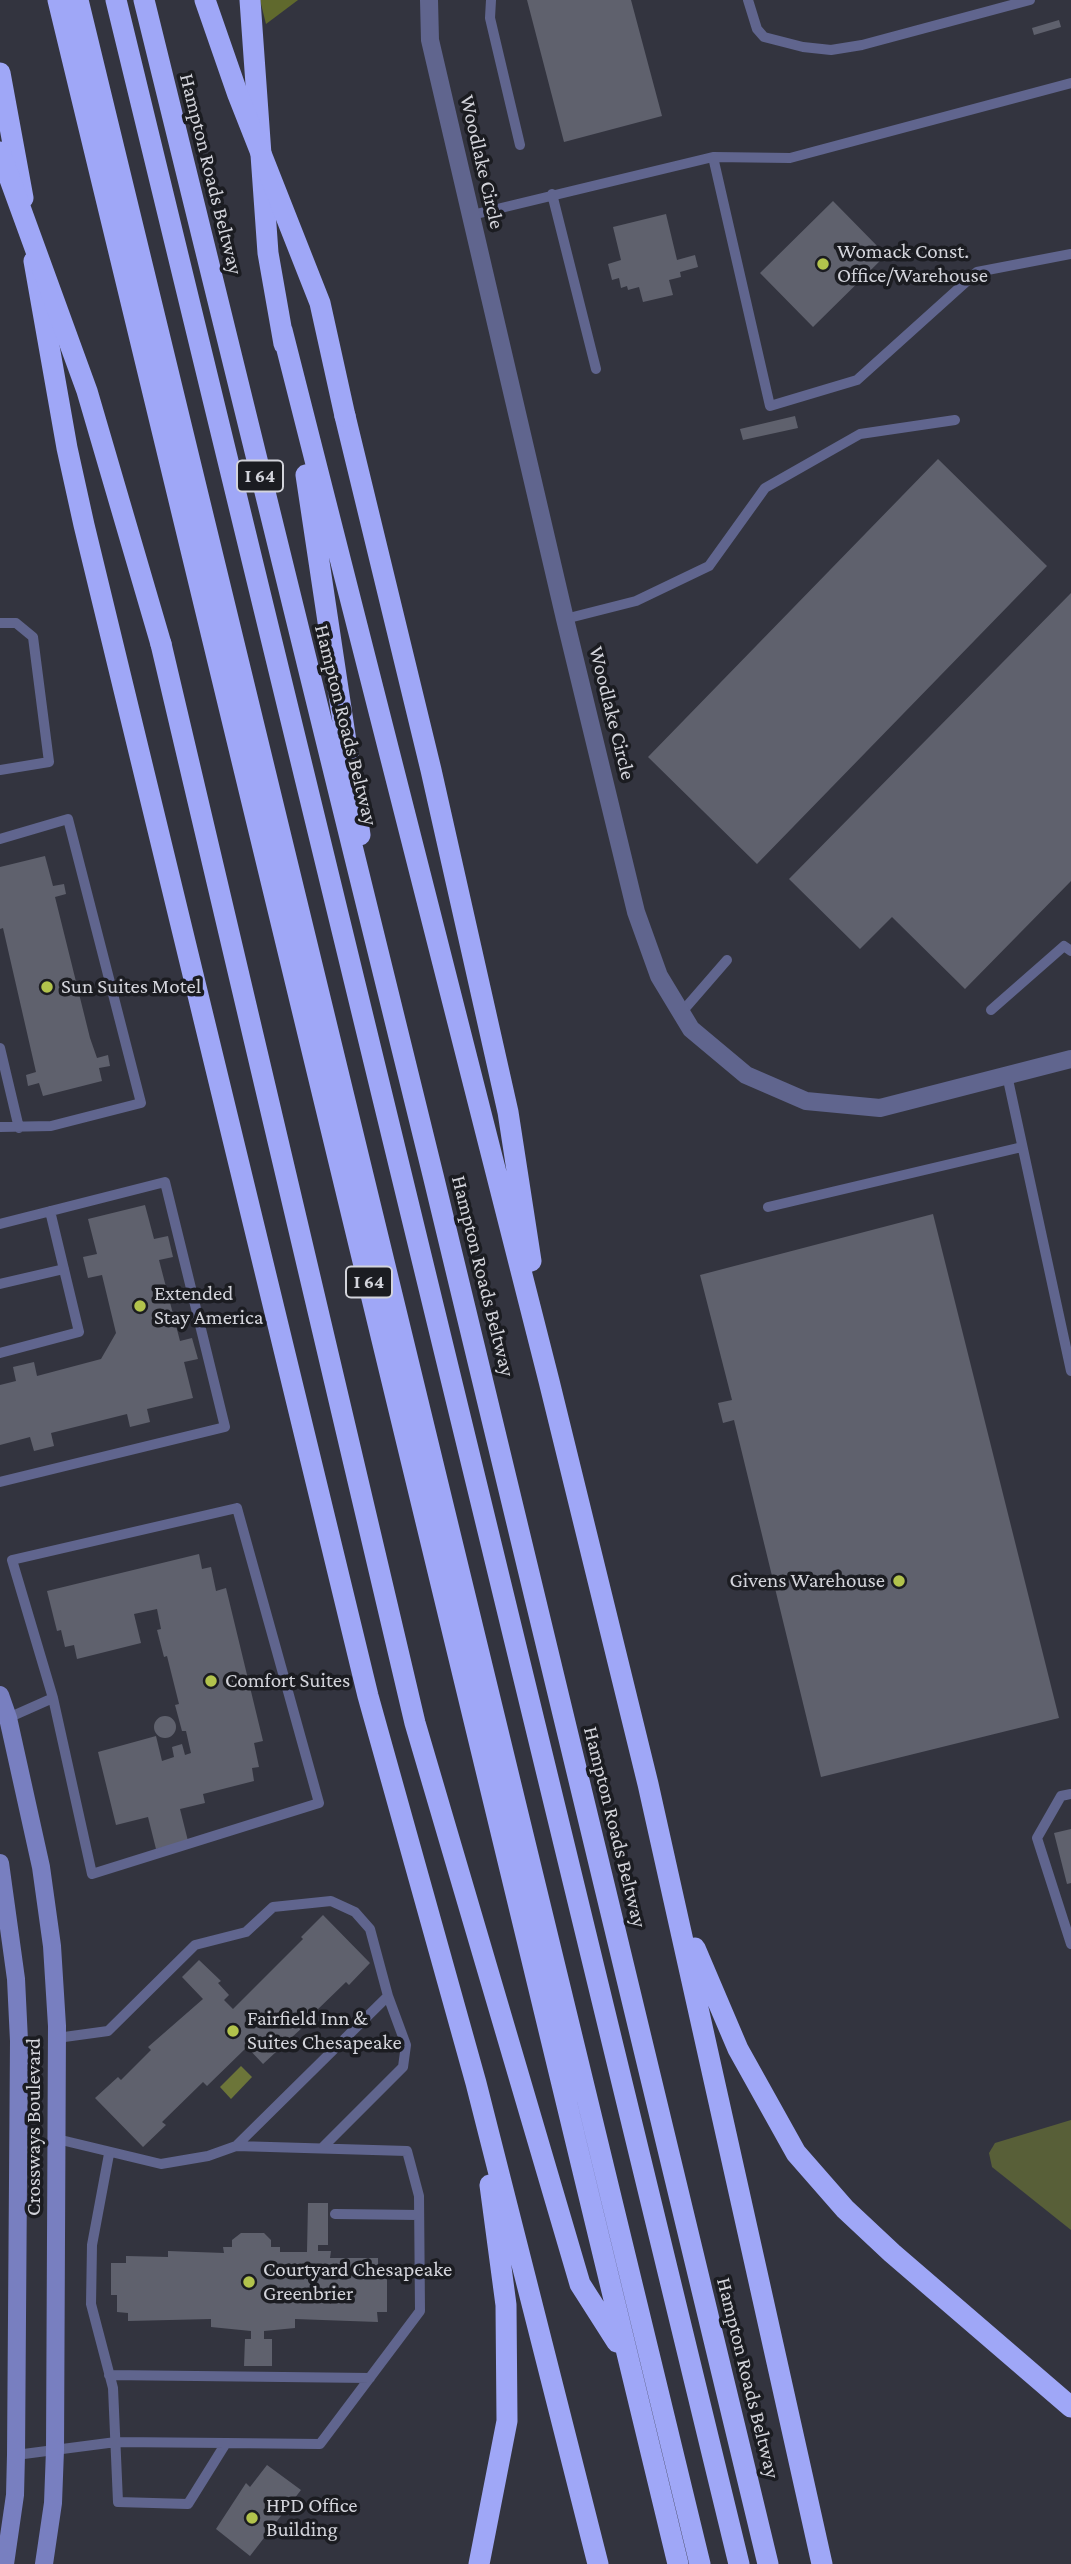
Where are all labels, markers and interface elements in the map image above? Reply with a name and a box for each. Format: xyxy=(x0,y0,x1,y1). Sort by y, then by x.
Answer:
street label: Hampton Roads Beltway xyxy=(174,71,248,277)
street label: Woodlake Circle xyxy=(454,93,510,231)
place label: Womack Const. Office/Warehouse xyxy=(837,239,988,289)
marker: Womack Const. Office/Warehouse xyxy=(815,256,831,272)
road number: I 64 xyxy=(237,461,283,491)
street label: Hampton Roads Beltway xyxy=(309,622,383,828)
street label: Woodlake Circle xyxy=(583,644,641,782)
place label: Sun Suites Motel xyxy=(61,974,201,1000)
marker: Sun Suites Motel xyxy=(39,979,55,995)
street label: Hampton Roads Beltway xyxy=(446,1173,520,1379)
road number: I 64 xyxy=(346,1266,392,1298)
place label: Extended Stay America xyxy=(154,1281,263,1331)
marker: Extended Stay America xyxy=(132,1298,148,1314)
place label: Givens Warehouse xyxy=(729,1568,885,1594)
marker: Givens Warehouse xyxy=(891,1573,907,1589)
place label: Comfort Suites xyxy=(225,1668,350,1694)
marker: Comfort Suites xyxy=(203,1673,219,1689)
street label: Hampton Roads Beltway xyxy=(578,1724,652,1930)
place label: Fairfield Inn & Suites Chesapeake xyxy=(247,2006,402,2056)
marker: Fairfield Inn & Suites Chesapeake xyxy=(225,2023,241,2039)
street label: Crossways Boulevard xyxy=(21,2038,47,2216)
place label: Courtyard Chesapeake Greenbrier xyxy=(263,2257,452,2307)
marker: Courtyard Chesapeake Greenbrier xyxy=(241,2274,257,2290)
street label: Hampton Roads Beltway xyxy=(711,2275,785,2481)
place label: HPD Office Building xyxy=(266,2493,358,2543)
marker: HPD Office Building xyxy=(244,2510,260,2526)

